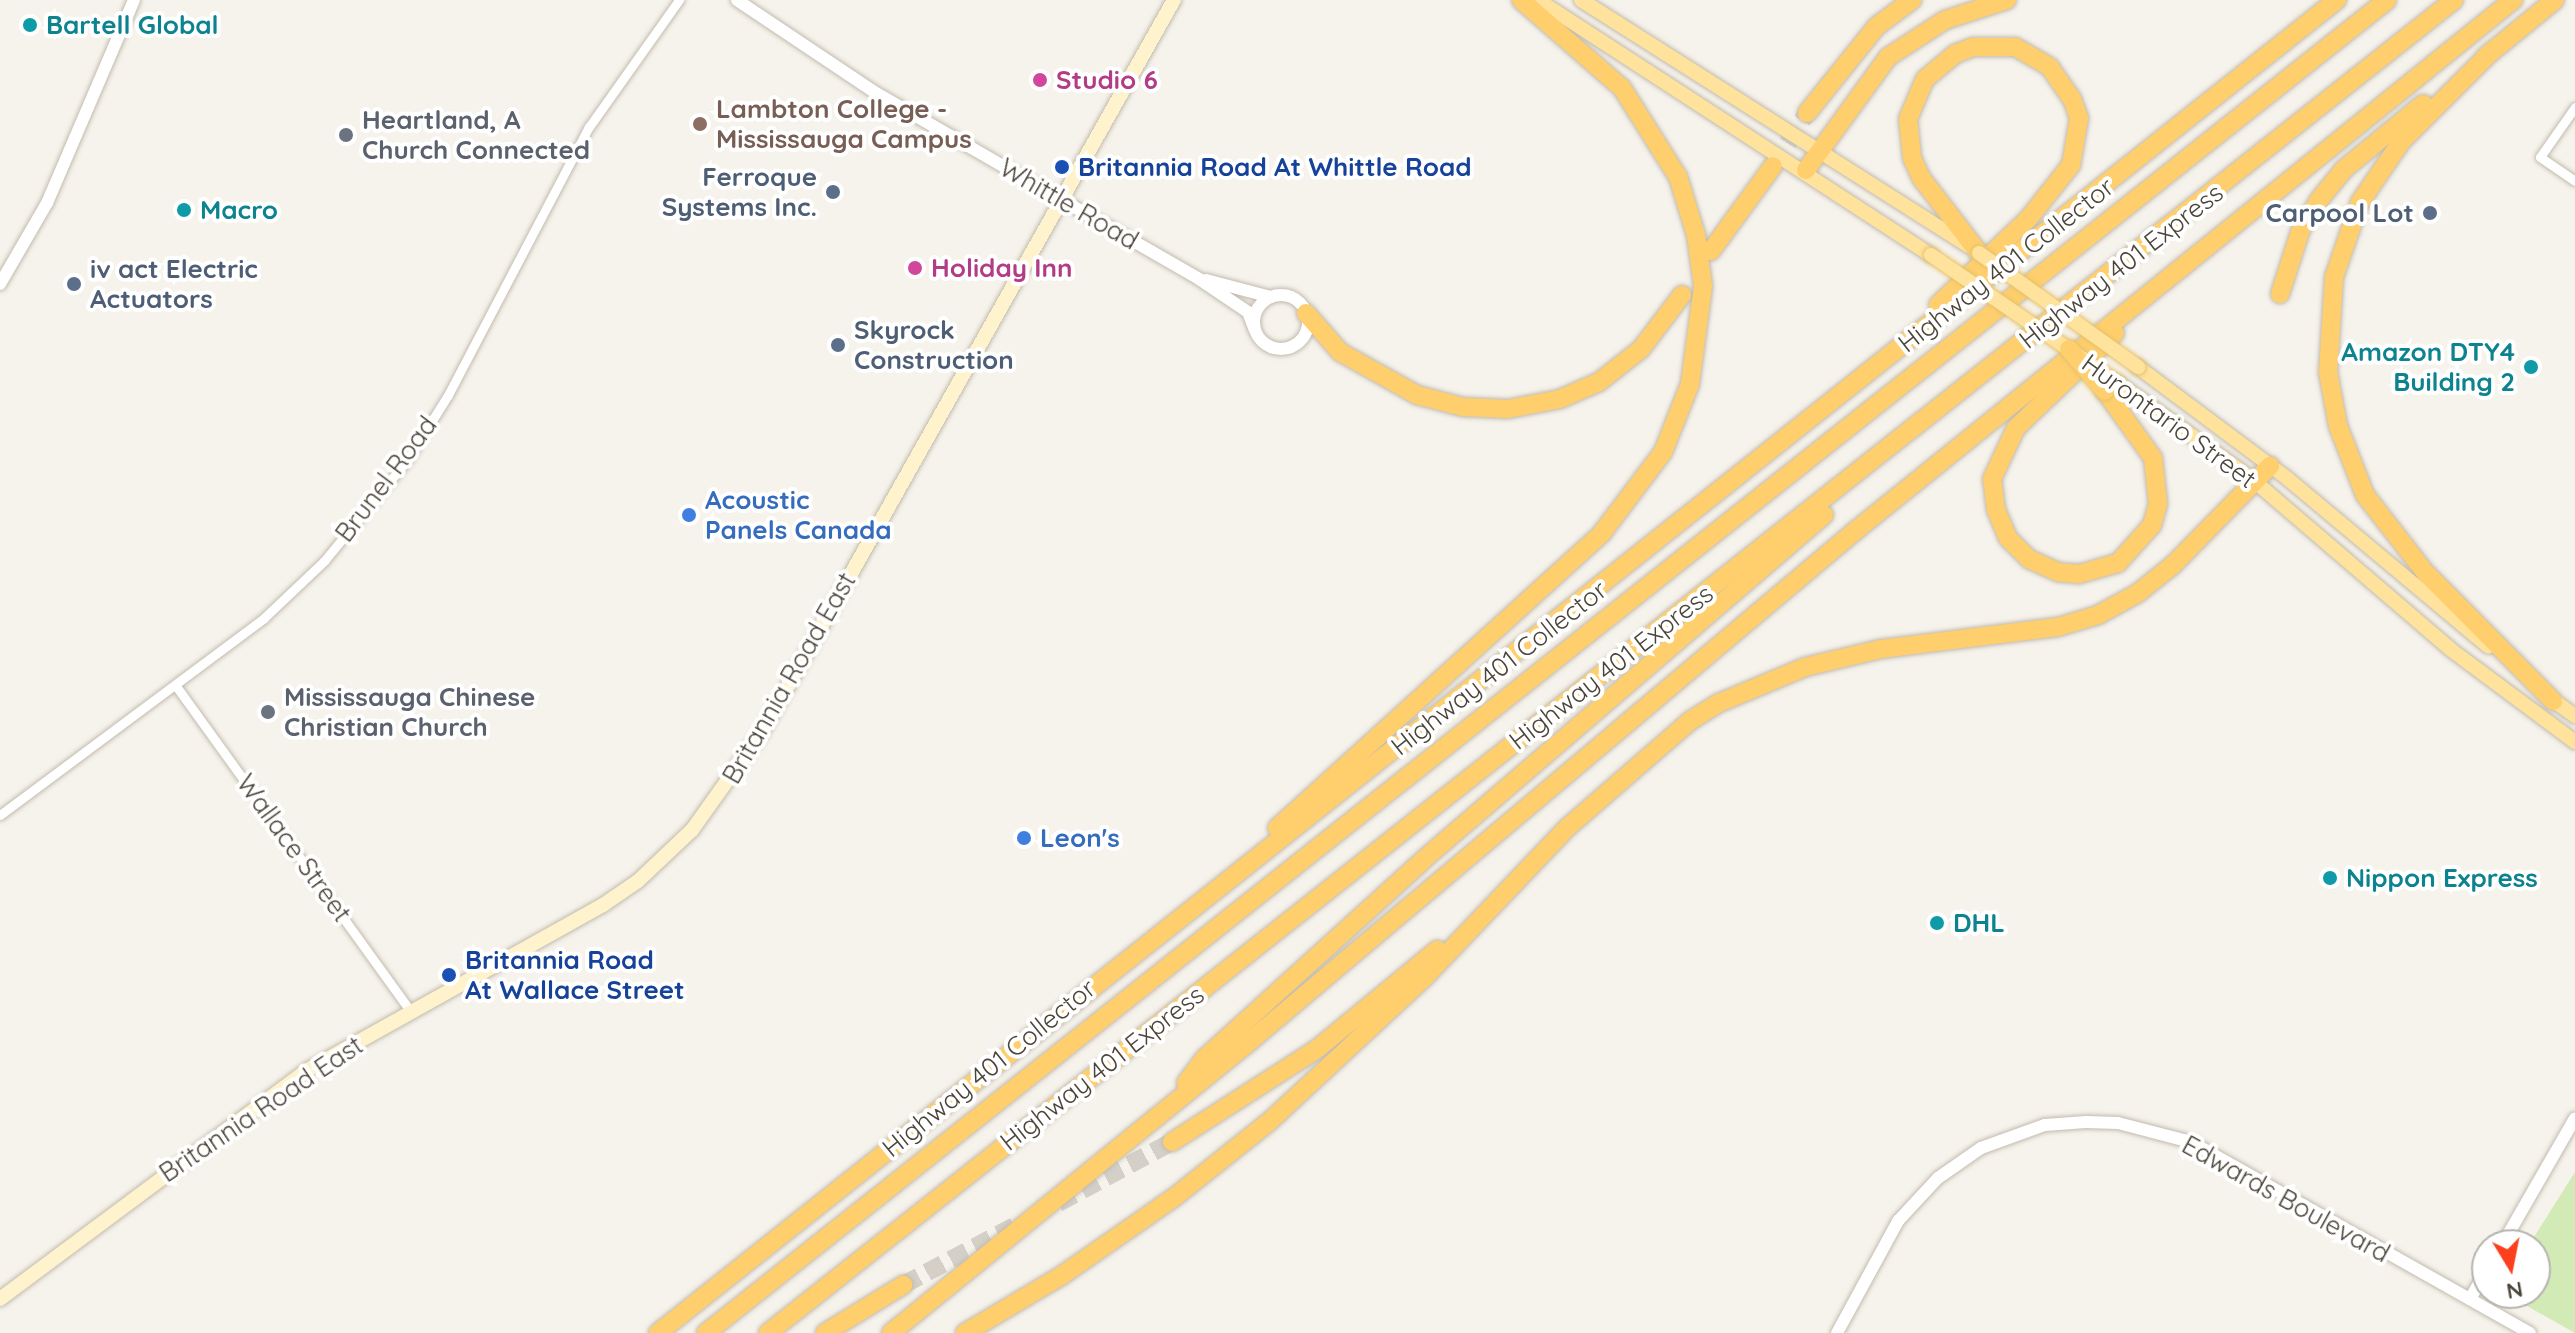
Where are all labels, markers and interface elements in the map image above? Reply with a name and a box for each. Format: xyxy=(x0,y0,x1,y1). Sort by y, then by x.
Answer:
place label: Bartell Global xyxy=(46,9,219,41)
marker: Bartell Global xyxy=(21,16,39,34)
place label: Studio 6 xyxy=(1056,64,1158,96)
marker: Studio 6 xyxy=(1031,71,1049,89)
place label: Lambton College - Mississauga Campus xyxy=(716,93,972,154)
place label: Heartland, A Church Connected xyxy=(362,104,590,166)
marker: Lambton College - Mississauga Campus xyxy=(691,115,709,133)
marker: Heartland, A Church Connected xyxy=(337,126,355,144)
place label: Britannia Road At Whittle Road xyxy=(1078,151,1472,183)
street label: Whittle Road xyxy=(994,152,1144,256)
marker: Britannia Road At Whittle Road xyxy=(1053,158,1071,176)
place label: Ferroque Systems Inc. xyxy=(662,161,817,222)
street label: Highway 401 Collector xyxy=(1892,171,2120,359)
street label: Highway 401 Express xyxy=(2013,177,2229,355)
marker: Ferroque Systems Inc. xyxy=(824,183,842,201)
place label: Macro xyxy=(200,194,278,226)
place label: Carpool Lot xyxy=(2266,197,2414,229)
marker: Macro xyxy=(175,201,193,219)
marker: Carpool Lot xyxy=(2421,204,2439,222)
place label: Holiday Inn xyxy=(931,252,1072,284)
place label: iv act Electric Actuators xyxy=(90,253,258,314)
marker: Holiday Inn xyxy=(906,259,924,277)
marker: iv act Electric Actuators xyxy=(65,275,83,293)
place label: Skyrock Construction xyxy=(854,314,1014,376)
marker: Skyrock Construction xyxy=(829,336,847,354)
place label: Amazon DTY4 Building 2 xyxy=(2341,336,2515,398)
street label: Hurontario Street xyxy=(2076,347,2262,495)
marker: Amazon DTY4 Building 2 xyxy=(2522,358,2540,376)
street label: Brunel Road xyxy=(329,410,443,548)
place label: Acoustic Panels Canada xyxy=(705,484,892,546)
marker: Acoustic Panels Canada xyxy=(680,506,698,524)
street label: Britannia Road East xyxy=(716,567,862,789)
street label: Highway 401 Collector xyxy=(1385,574,1613,762)
street label: Highway 401 Express xyxy=(1503,578,1719,756)
place label: Mississauga Chinese Christian Church xyxy=(284,681,535,742)
marker: Mississauga Chinese Christian Church xyxy=(259,703,277,721)
street label: Wallace Street xyxy=(230,768,358,928)
place label: Leon's xyxy=(1040,822,1120,854)
marker: Leon's xyxy=(1015,829,1033,847)
place label: Nippon Express xyxy=(2346,862,2538,894)
marker: Nippon Express xyxy=(2321,869,2339,887)
place label: DHL xyxy=(1953,907,2005,939)
marker: DHL xyxy=(1928,914,1946,932)
place label: Britannia Road At Wallace Street xyxy=(465,944,685,1006)
marker: Britannia Road At Wallace Street xyxy=(440,966,458,984)
street label: Highway 401 Collector xyxy=(876,972,1102,1164)
street label: Highway 401 Express xyxy=(994,979,1210,1157)
street label: Britannia Road East xyxy=(153,1029,369,1189)
street label: Edwards Boulevard xyxy=(2177,1129,2395,1269)
north arrow xyxy=(2471,1229,2551,1309)
text: N xyxy=(2504,1275,2525,1306)

